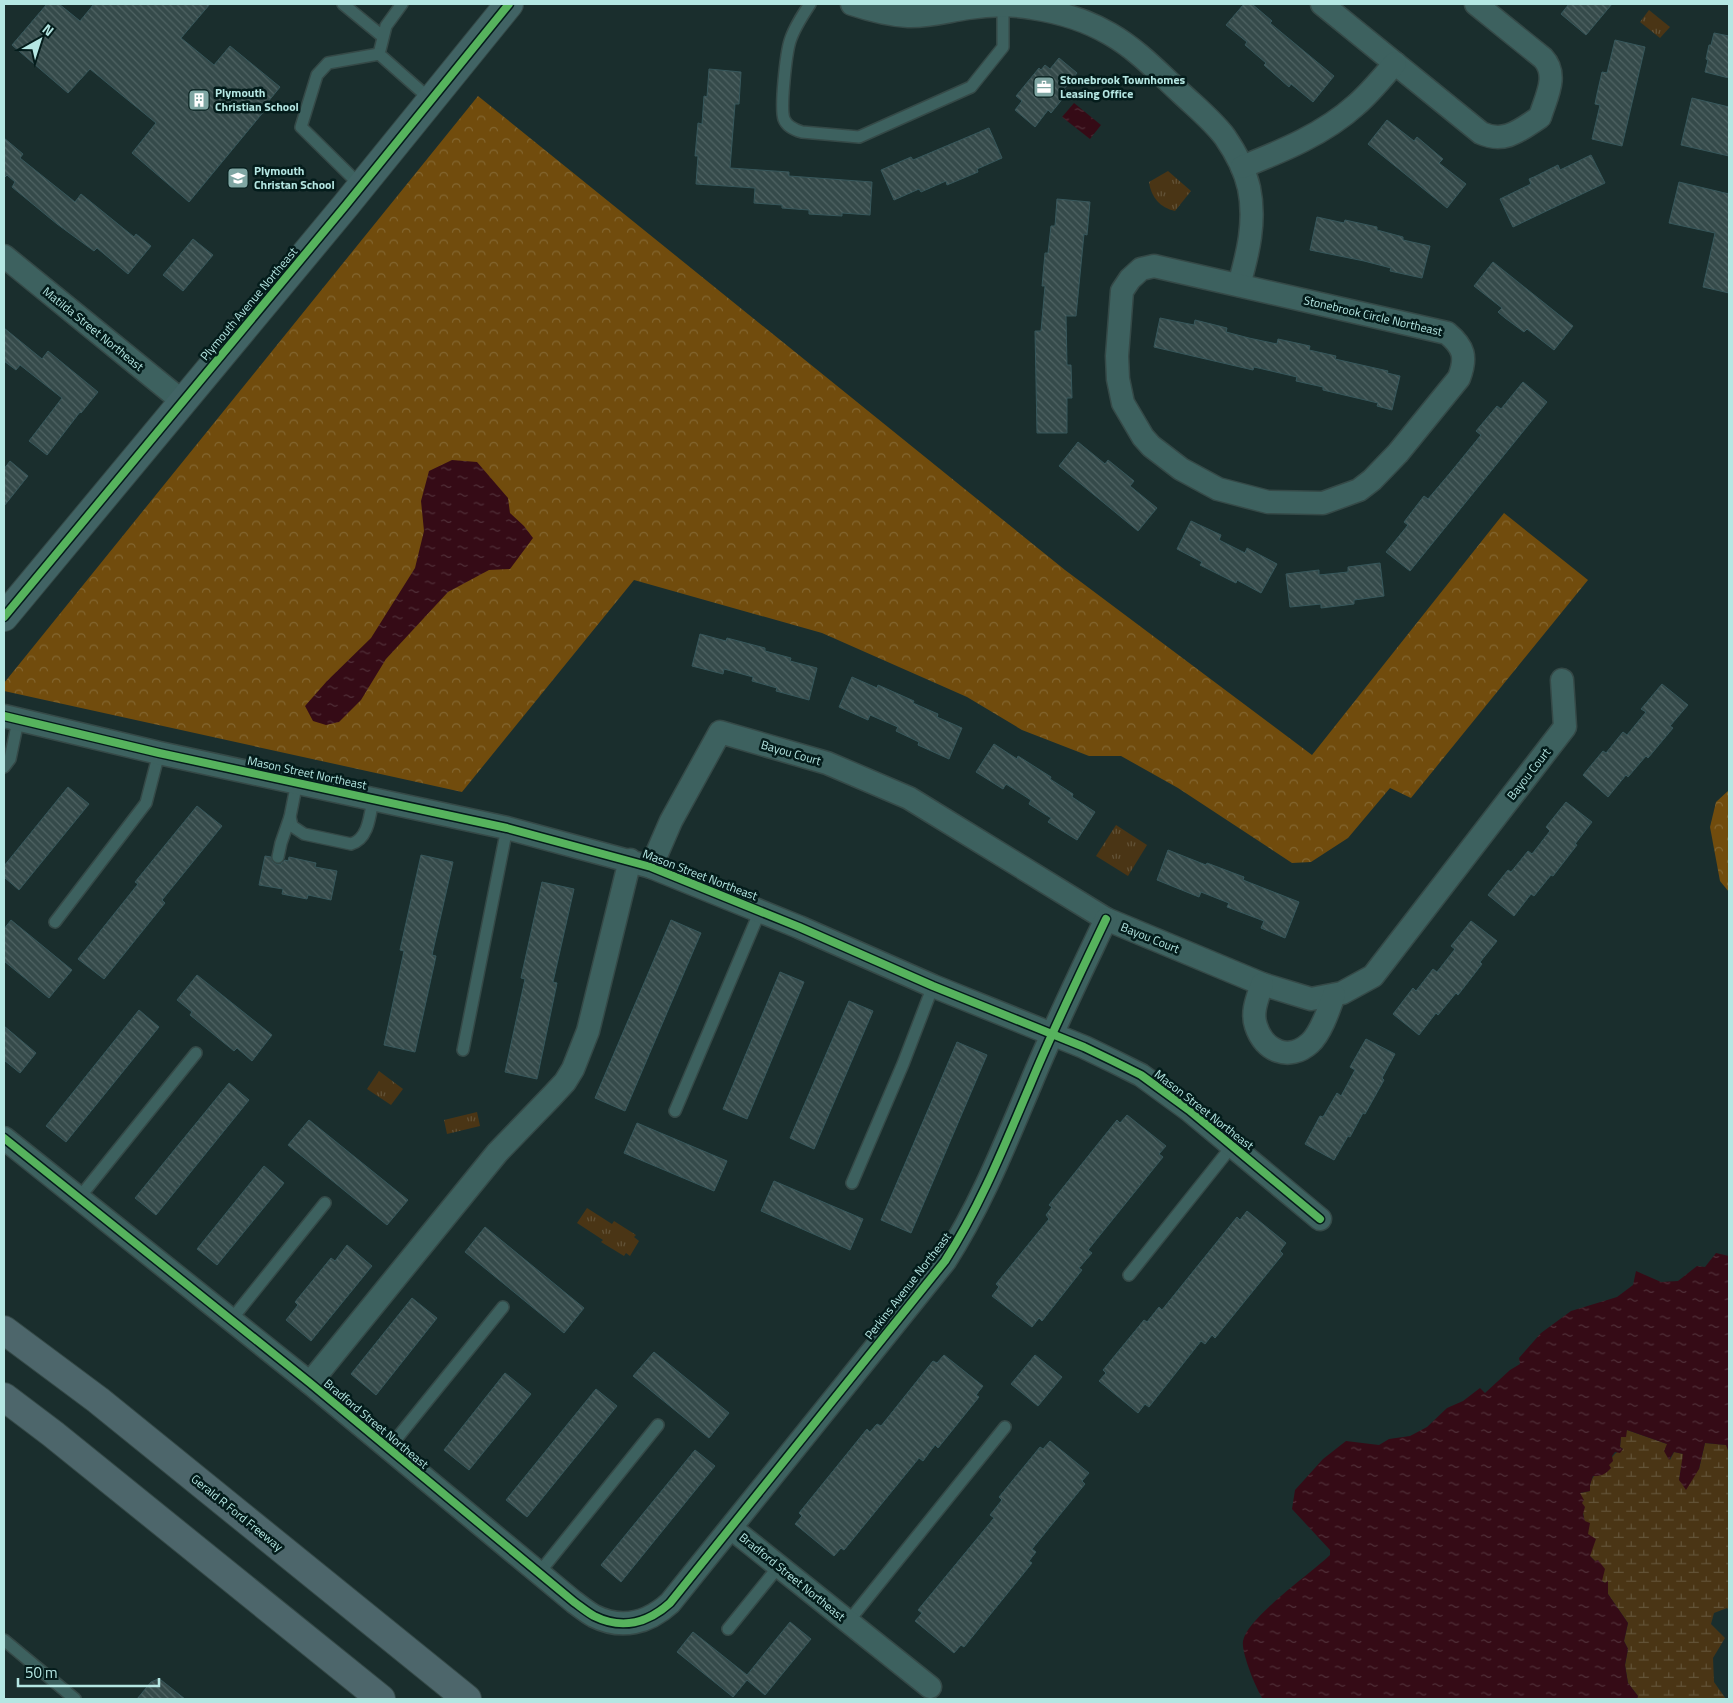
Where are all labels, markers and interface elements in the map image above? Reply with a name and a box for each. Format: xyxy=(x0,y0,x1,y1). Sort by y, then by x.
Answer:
north arrow xyxy=(15,15,65,65)
text: N xyxy=(38,18,59,41)
place label: Stonebrook Townhomes Leasing Office xyxy=(1060,70,1186,103)
office icon: Stonebrook Townhomes Leasing Office xyxy=(1032,75,1056,99)
place label: Plymouth Christian School xyxy=(215,83,299,116)
building icon: Plymouth Christian School xyxy=(187,88,211,112)
place label: Plymouth Christan School xyxy=(254,161,335,194)
school or university icon: Plymouth Christan School xyxy=(226,166,250,190)
street label: Plymouth Avenue Northeast xyxy=(195,242,302,365)
street label: Matilda Street Northeast xyxy=(39,282,149,376)
street label: Stonebrook Circle Northeast xyxy=(1302,290,1445,341)
street label: Bayou Court xyxy=(759,735,824,770)
street label: Bayou Court xyxy=(1502,743,1556,804)
street label: Mason Street Northeast xyxy=(246,751,369,795)
street label: Mason Street Northeast xyxy=(640,844,761,905)
street label: Bayou Court xyxy=(1118,917,1183,958)
street label: Mason Street Northeast xyxy=(1150,1065,1259,1155)
street label: Perkins Avenue Northeast xyxy=(860,1227,956,1343)
street label: Bradford Street Northeast xyxy=(320,1374,433,1474)
street label: Gerald R Ford Freeway xyxy=(187,1469,288,1556)
street label: Bradford Street Northeast xyxy=(735,1528,850,1626)
scale bar xyxy=(18,1656,159,1688)
text: 50 m xyxy=(25,1661,58,1684)

